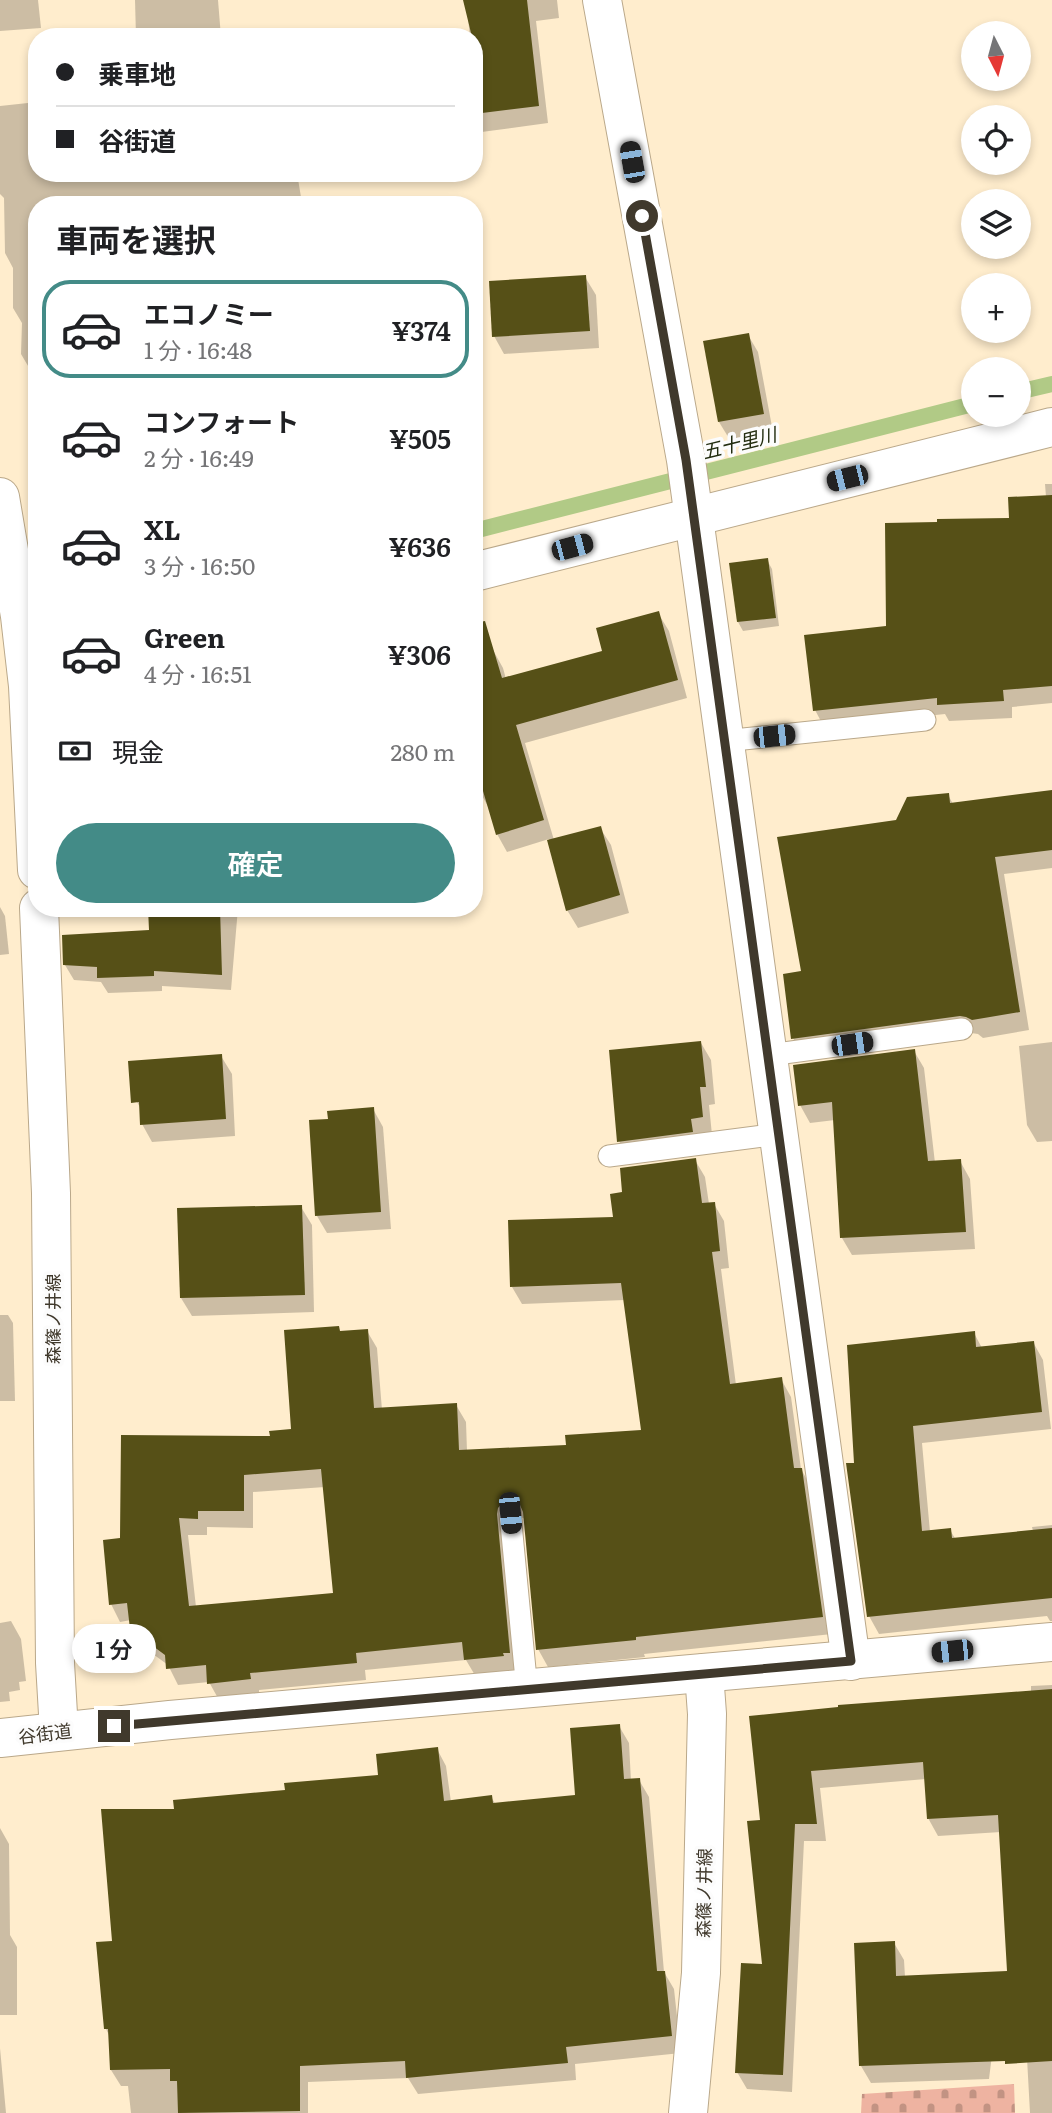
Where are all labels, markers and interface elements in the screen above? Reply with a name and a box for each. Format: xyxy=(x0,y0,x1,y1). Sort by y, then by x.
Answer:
north arrow xyxy=(961,21,1031,91)
map controls xyxy=(961,21,1031,427)
text: 乗車地 xyxy=(98,53,176,92)
button: locate xyxy=(961,105,1031,175)
text: 谷街道 xyxy=(98,120,176,159)
car xyxy=(619,139,646,185)
button: layers xyxy=(961,189,1031,259)
route start xyxy=(626,200,658,232)
text: 車両を選択 xyxy=(56,214,216,262)
button: + xyxy=(961,273,1031,343)
text: エコノミー xyxy=(144,293,274,332)
icon: car xyxy=(60,298,123,361)
text: ¥374 xyxy=(391,310,451,349)
text: 1 分 · 16:48 xyxy=(144,332,252,366)
button: − xyxy=(961,357,1031,427)
text: コンフォート xyxy=(144,401,299,440)
icon: car xyxy=(60,406,123,469)
text: ¥505 xyxy=(389,418,451,457)
water label: 五十里川 xyxy=(699,419,781,465)
text: 2 分 · 16:49 xyxy=(144,440,254,474)
car xyxy=(825,463,870,493)
text: XL xyxy=(144,509,181,548)
icon: car xyxy=(60,514,123,577)
text: ¥636 xyxy=(388,526,451,565)
car xyxy=(549,531,596,563)
text: 3 分 · 16:50 xyxy=(144,548,255,582)
text: Green xyxy=(144,617,225,656)
icon: car xyxy=(60,622,123,685)
text: ¥306 xyxy=(387,634,451,673)
text: 4 分 · 16:51 xyxy=(144,656,252,690)
car xyxy=(753,723,796,749)
text: 現金 xyxy=(112,731,164,770)
icon: cash xyxy=(56,732,94,770)
text: 280 m xyxy=(390,734,455,768)
button: 確定 xyxy=(56,823,455,903)
car xyxy=(830,1031,875,1057)
street label: 森篠ノ井線 xyxy=(39,1274,66,1364)
car xyxy=(498,1491,523,1535)
callout: 1 分 xyxy=(72,1624,156,1674)
text: 1 分 xyxy=(95,1631,133,1665)
car xyxy=(931,1638,974,1664)
route end xyxy=(98,1710,130,1742)
street label: 谷街道 xyxy=(17,1716,73,1750)
street label: 森篠ノ井線 xyxy=(689,1848,717,1938)

